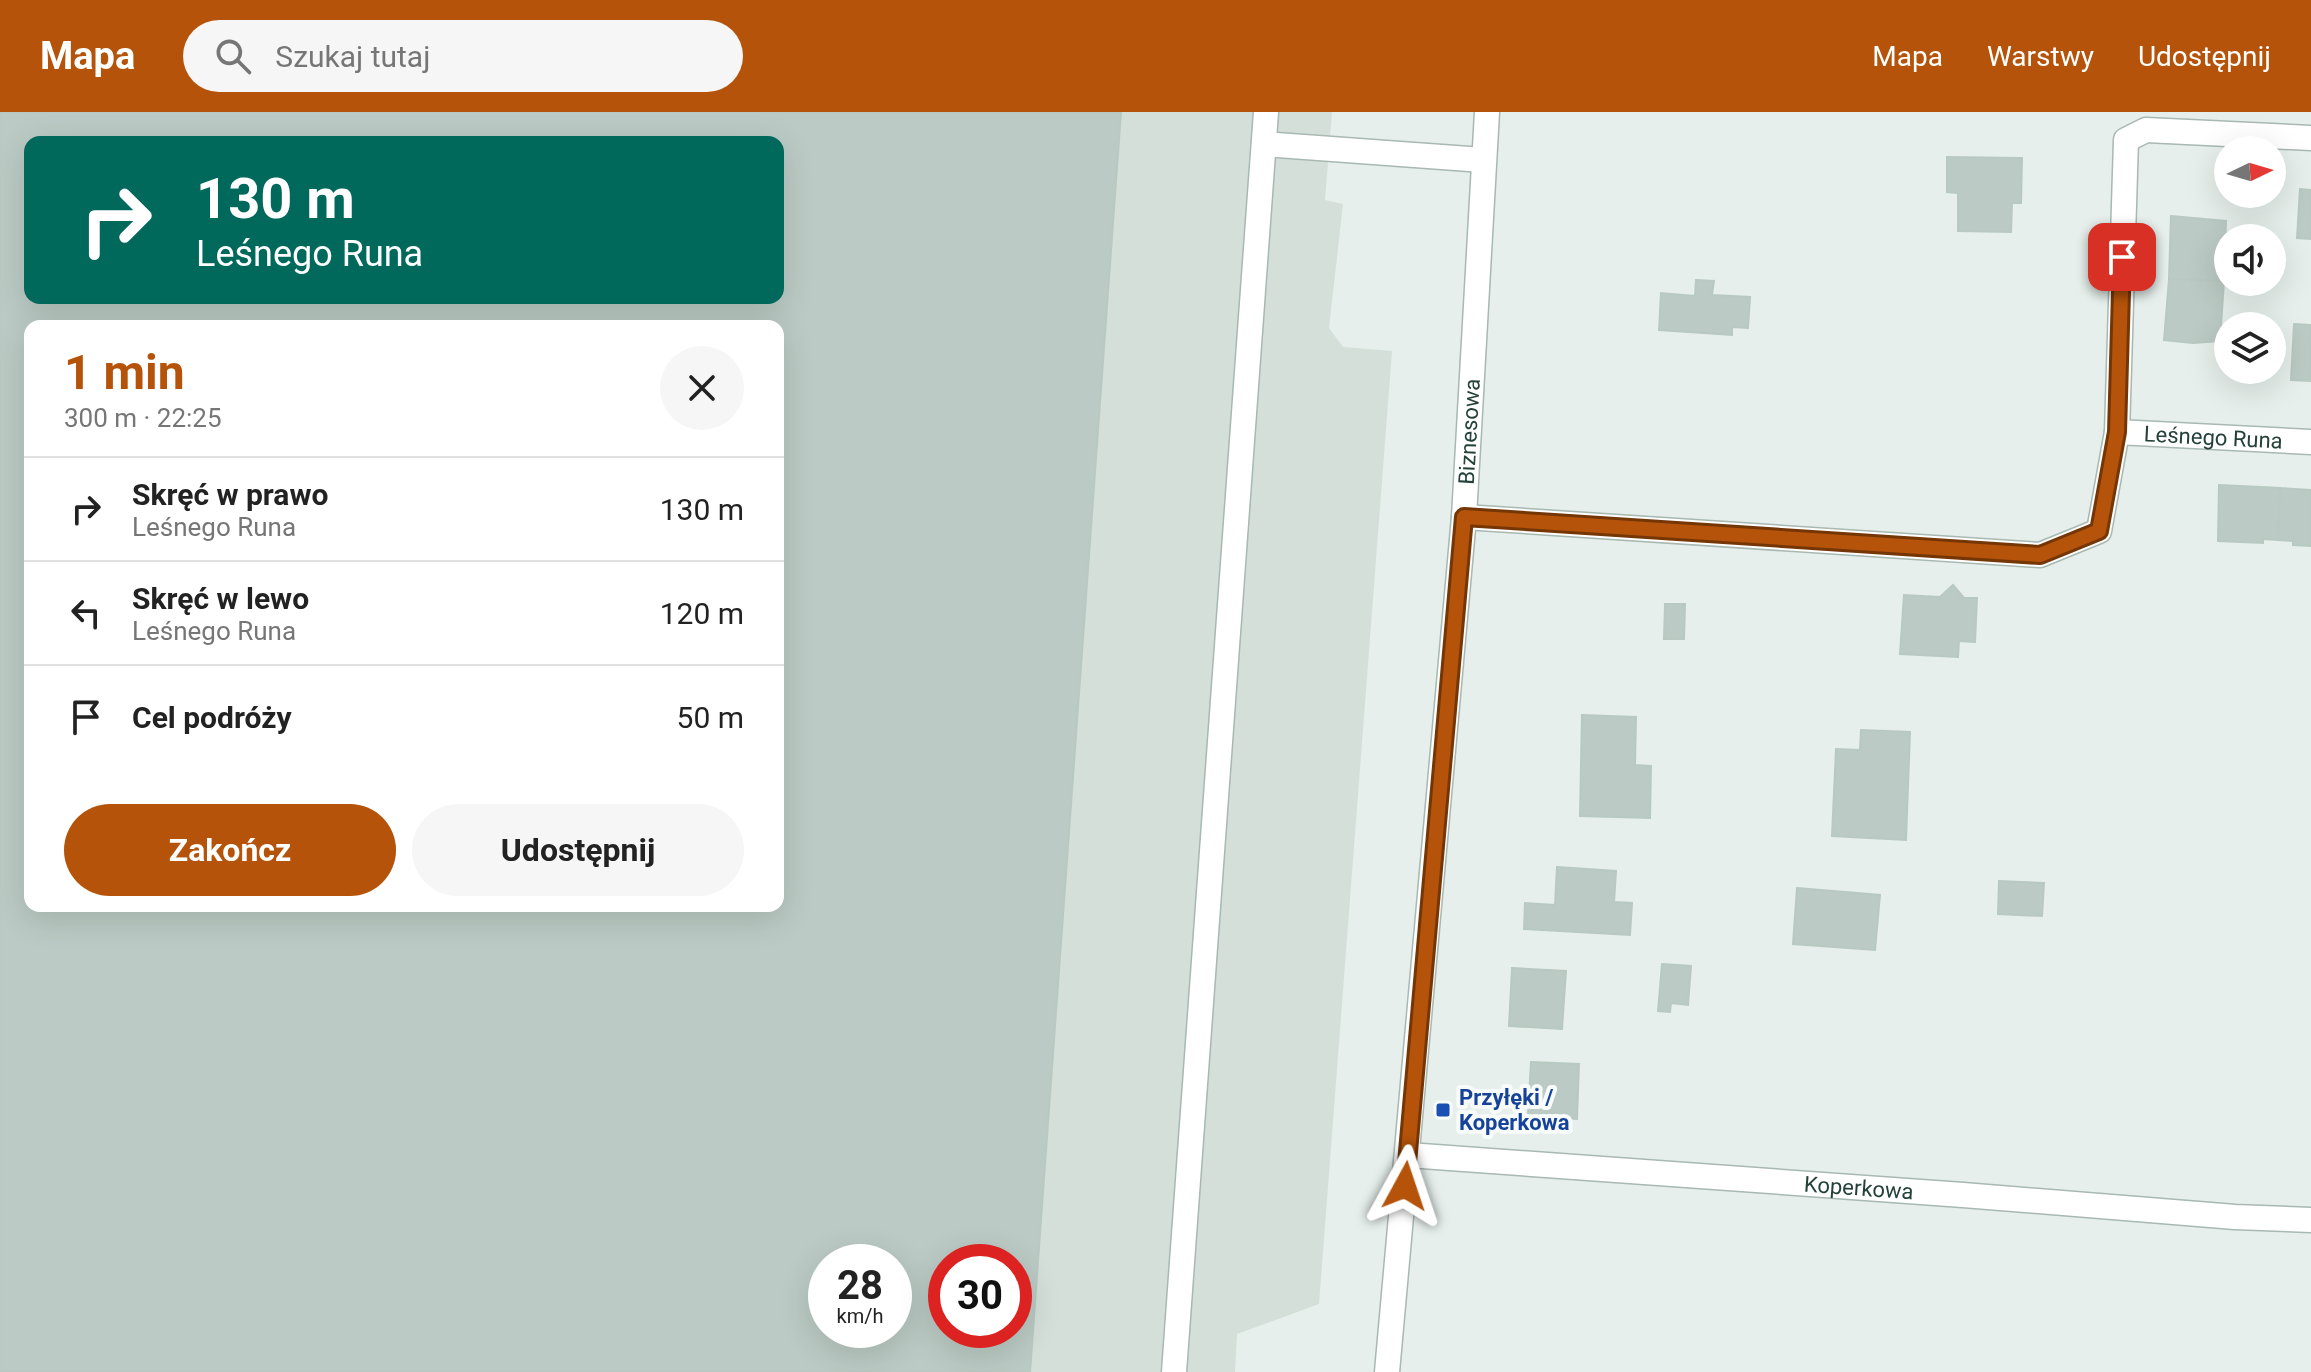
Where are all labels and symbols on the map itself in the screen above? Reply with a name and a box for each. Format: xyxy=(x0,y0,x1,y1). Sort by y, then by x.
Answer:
north arrow xyxy=(2214,136,2286,208)
pin xyxy=(2088,223,2156,291)
street label: Biznesowa xyxy=(1454,378,1485,485)
street label: Leśnego Runa xyxy=(2143,421,2283,454)
place label: Przyłęki / Koperkowa xyxy=(1459,1085,1570,1135)
marker: Przyłęki / Koperkowa xyxy=(1434,1101,1452,1119)
position arrow xyxy=(1363,1144,1447,1228)
street label: Koperkowa xyxy=(1803,1172,1914,1204)
speed limit sign: 30 xyxy=(928,1244,1032,1348)

